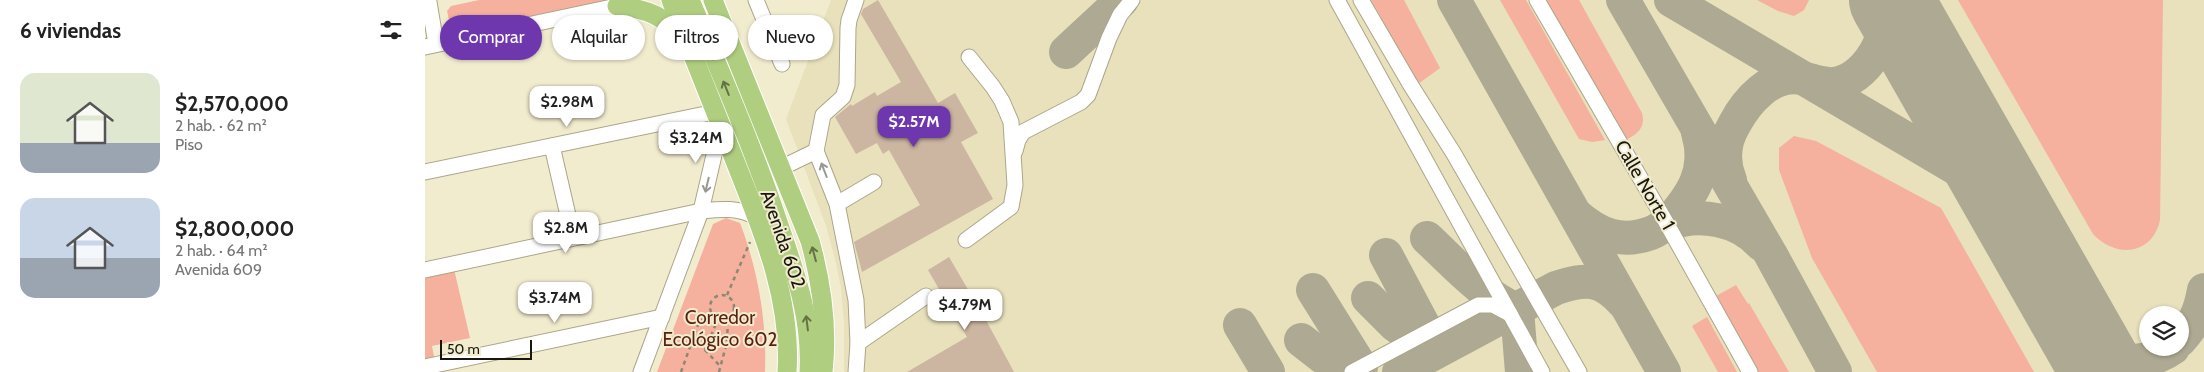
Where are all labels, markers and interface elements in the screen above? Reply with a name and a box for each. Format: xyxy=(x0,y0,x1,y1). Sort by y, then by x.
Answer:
chip: Comprar xyxy=(440,15,542,60)
chip: Alquilar xyxy=(552,15,645,60)
chip: Filtros xyxy=(655,15,738,60)
chip: Nuevo xyxy=(748,15,833,60)
icon: filters xyxy=(377,16,405,44)
text: 6 viviendas xyxy=(20,18,121,43)
one-way arrow xyxy=(721,80,730,96)
pin: $2.98M xyxy=(526,86,608,128)
text: $2,570,000 xyxy=(175,91,289,116)
text: $2.98M xyxy=(540,92,594,111)
icon: home xyxy=(60,93,120,153)
pin: $2.57M xyxy=(873,106,955,148)
text: $2.57M xyxy=(888,112,940,131)
text: 2 hab. · 62 m² xyxy=(175,116,267,135)
pin: $3.24M xyxy=(655,121,737,164)
text: $3.24M xyxy=(669,128,723,147)
text: Piso xyxy=(175,135,203,154)
street label: Calle Norte 1 xyxy=(1610,136,1680,234)
one-way arrow xyxy=(819,163,828,178)
one-way arrow xyxy=(702,176,711,192)
street label: Avenida 602 xyxy=(755,187,811,291)
pin: $2.8M xyxy=(531,212,601,254)
text: $2,800,000 xyxy=(175,216,294,241)
icon: home xyxy=(60,218,120,278)
text: $2.8M xyxy=(544,218,588,237)
text: 2 hab. · 64 m² xyxy=(175,241,268,260)
one-way arrow xyxy=(808,247,818,263)
text: Avenida 609 xyxy=(175,260,262,279)
pin: $3.74M xyxy=(514,282,596,324)
text: $3.74M xyxy=(529,288,581,307)
pin: $4.79M xyxy=(924,288,1006,331)
text: $4.79M xyxy=(938,295,992,314)
park label: Corredor Ecológico 602 xyxy=(662,306,778,351)
map controls xyxy=(2139,306,2189,356)
button: layers xyxy=(2139,306,2189,356)
one-way arrow xyxy=(802,316,812,332)
scale bar xyxy=(440,337,533,360)
text: 50 m xyxy=(447,340,480,358)

